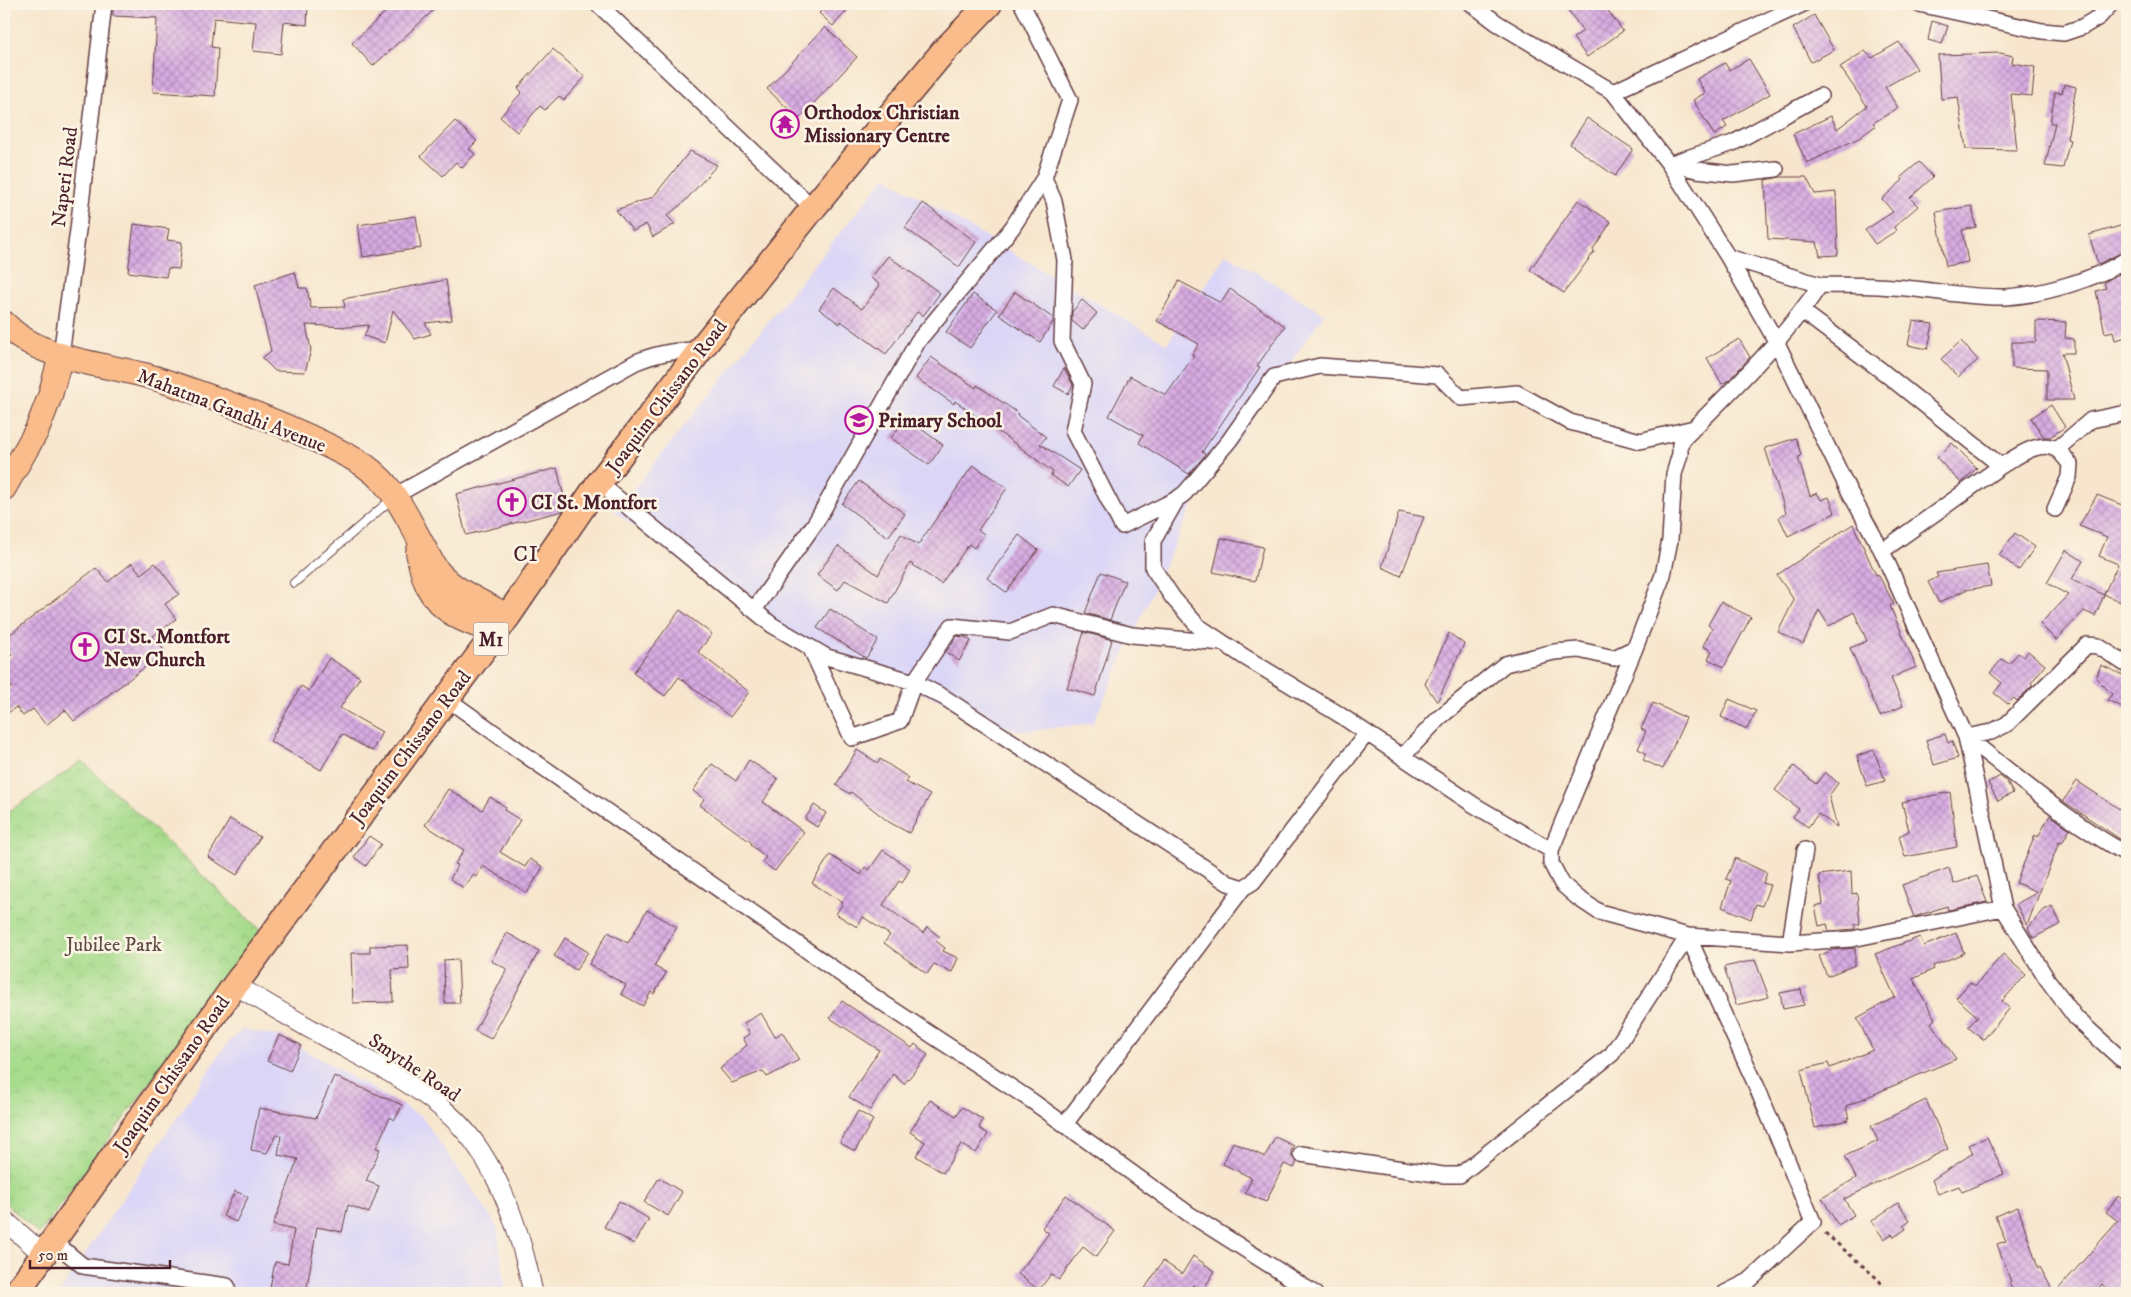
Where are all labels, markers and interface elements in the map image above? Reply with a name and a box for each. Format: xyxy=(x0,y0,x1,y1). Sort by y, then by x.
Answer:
place label: Orthodox Christian Missionary Centre xyxy=(804,101,960,149)
temple icon: Orthodox Christian Missionary Centre xyxy=(770,109,800,139)
street label: Naperi Road xyxy=(47,125,84,229)
street label: Joaquim Chissano Road xyxy=(600,315,733,480)
street label: Mahatma Gandhi Avenue xyxy=(133,364,330,459)
school or university icon: Primary School xyxy=(844,405,874,435)
place label: Primary School xyxy=(878,409,1003,434)
church icon: CI St. Montfort xyxy=(497,487,527,517)
place label: CI St. Montfort xyxy=(531,491,658,516)
district label: CI xyxy=(513,541,539,568)
road number: M1 xyxy=(474,622,508,656)
place label: CI St. Montfort New Church xyxy=(104,625,231,673)
church icon: CI St. Montfort New Church xyxy=(70,632,100,662)
street label: Joaquim Chissano Road xyxy=(344,666,477,831)
park label: Jubilee Park xyxy=(64,933,162,958)
street label: Joaquim Chissano Road xyxy=(107,991,236,1160)
street label: Smythe Road xyxy=(363,1028,465,1108)
scale bar xyxy=(30,1237,170,1269)
text: 50 m xyxy=(38,1246,68,1265)

